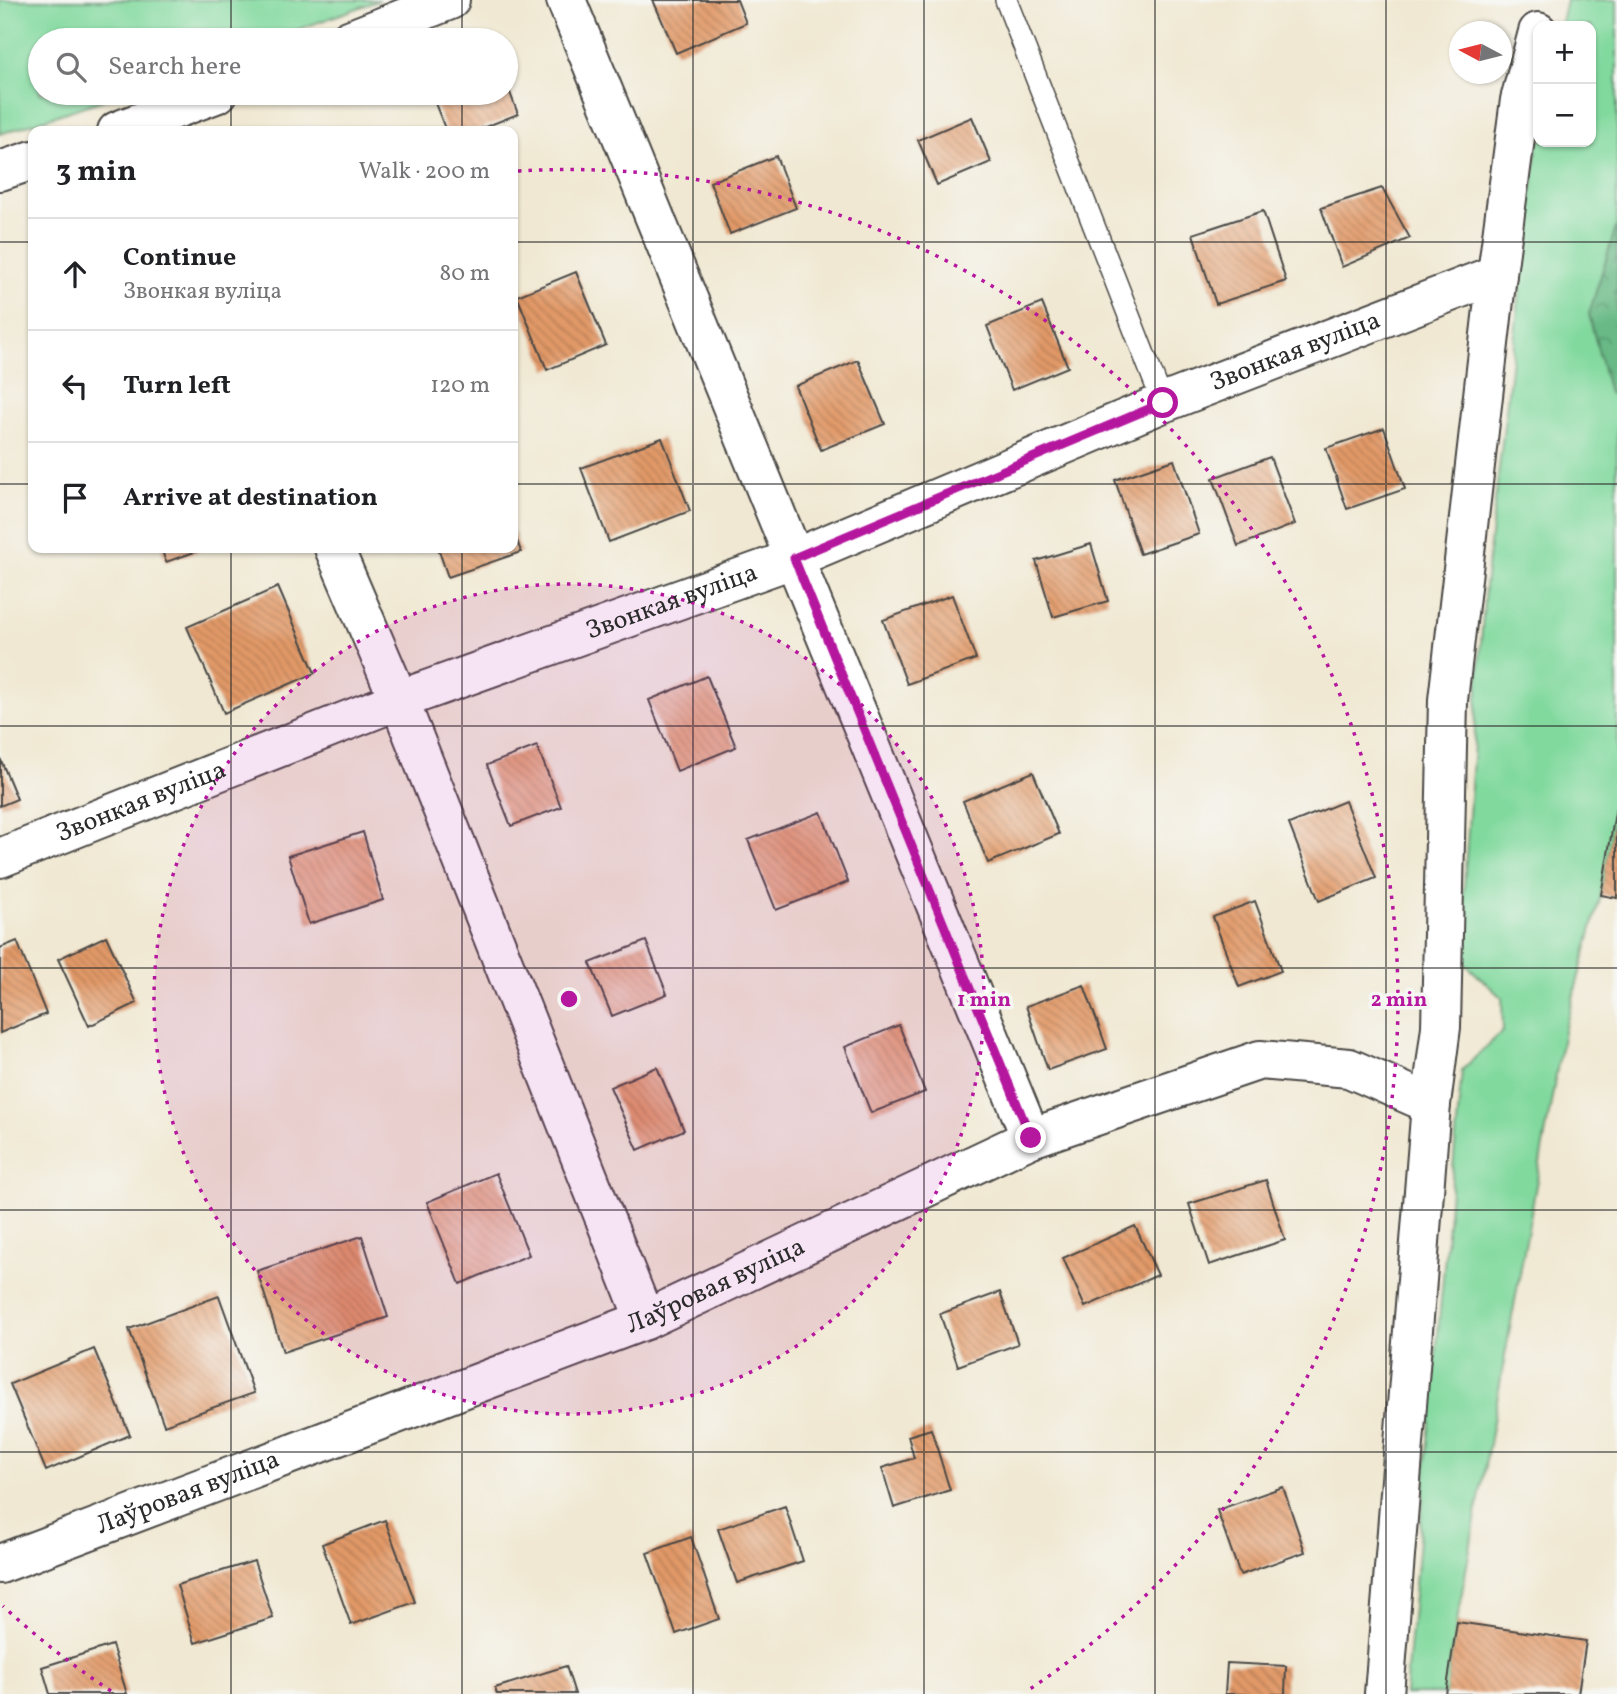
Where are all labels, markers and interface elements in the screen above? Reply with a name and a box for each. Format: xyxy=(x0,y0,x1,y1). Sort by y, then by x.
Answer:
north arrow xyxy=(1449,21,1512,84)
map controls xyxy=(1533,21,1596,147)
button: + xyxy=(1533,21,1596,84)
search box xyxy=(28,28,518,105)
icon: search xyxy=(52,48,90,86)
text: Search here xyxy=(108,49,241,85)
button: − xyxy=(1533,84,1596,147)
text: 3 min xyxy=(56,151,137,193)
text: Walk · 200 m xyxy=(359,156,490,188)
text: Continue xyxy=(123,240,236,276)
icon: ahead xyxy=(56,255,94,293)
text: 80 m xyxy=(440,258,490,290)
text: Звонкая вуліца xyxy=(123,276,282,308)
street label: Звонкая вуліца xyxy=(1205,303,1386,401)
icon: left xyxy=(56,367,94,405)
text: Turn left xyxy=(123,368,231,404)
text: 120 m xyxy=(430,370,490,402)
route start xyxy=(1147,387,1178,418)
icon: arrive xyxy=(56,479,94,517)
text: Arrive at destination xyxy=(123,480,378,516)
street label: Звонкая вуліца xyxy=(581,555,763,649)
street label: Звонкая вуліца xyxy=(51,752,232,852)
text: 1 min xyxy=(957,986,1011,1015)
text: 2 min xyxy=(1371,986,1427,1015)
centre of rings xyxy=(557,987,581,1011)
route end xyxy=(1015,1122,1046,1153)
street label: Лаўровая вуліца xyxy=(621,1229,811,1343)
street label: Лаўровая вуліца xyxy=(91,1442,285,1544)

